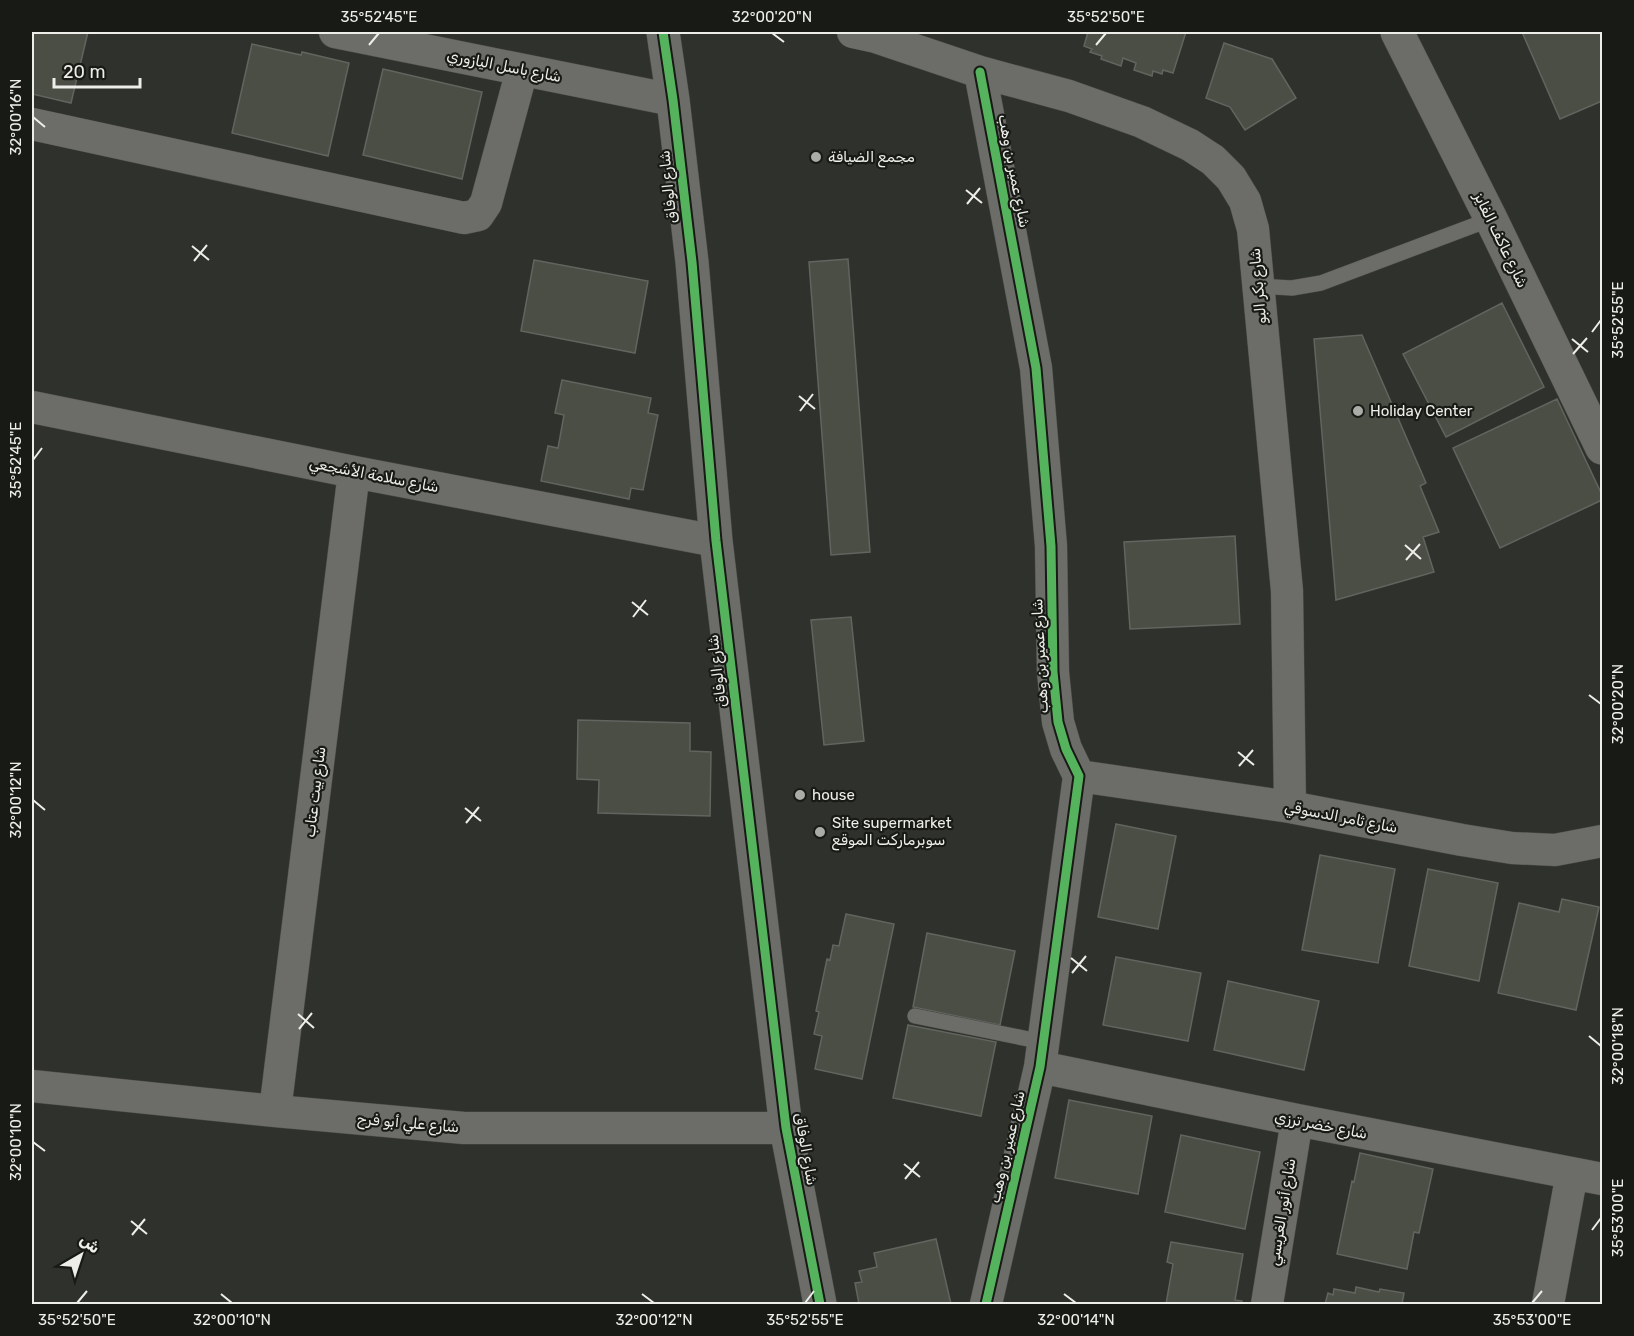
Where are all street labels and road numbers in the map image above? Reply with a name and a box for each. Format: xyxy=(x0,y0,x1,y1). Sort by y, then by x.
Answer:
street label: شارع باسل اليازوري xyxy=(445,46,563,88)
street label: شارع عمير بن وهب xyxy=(992,113,1034,230)
street label: شارع الوفاق xyxy=(655,149,683,224)
street label: شارع عاكف الفايز xyxy=(1468,188,1532,292)
street label: شارع بكر البو xyxy=(1246,247,1272,325)
street label: شارع سلامة الأشجعي xyxy=(307,454,440,499)
street label: شارع عمير بن وهب xyxy=(1028,598,1054,714)
street label: شارع الوفاق xyxy=(704,633,732,709)
street label: شارع بيت عتاب xyxy=(300,745,332,839)
street label: شارع ثامر الدسوقي xyxy=(1282,797,1399,840)
street label: شارع عمير بن وهب xyxy=(985,1089,1031,1205)
street label: شارع خضر ترزي xyxy=(1273,1107,1369,1145)
street label: شارع علي أبو فرح xyxy=(356,1110,460,1139)
street label: شارع الوفاق xyxy=(789,1111,821,1187)
street label: شارع أنور الغريسي xyxy=(1265,1157,1302,1268)

